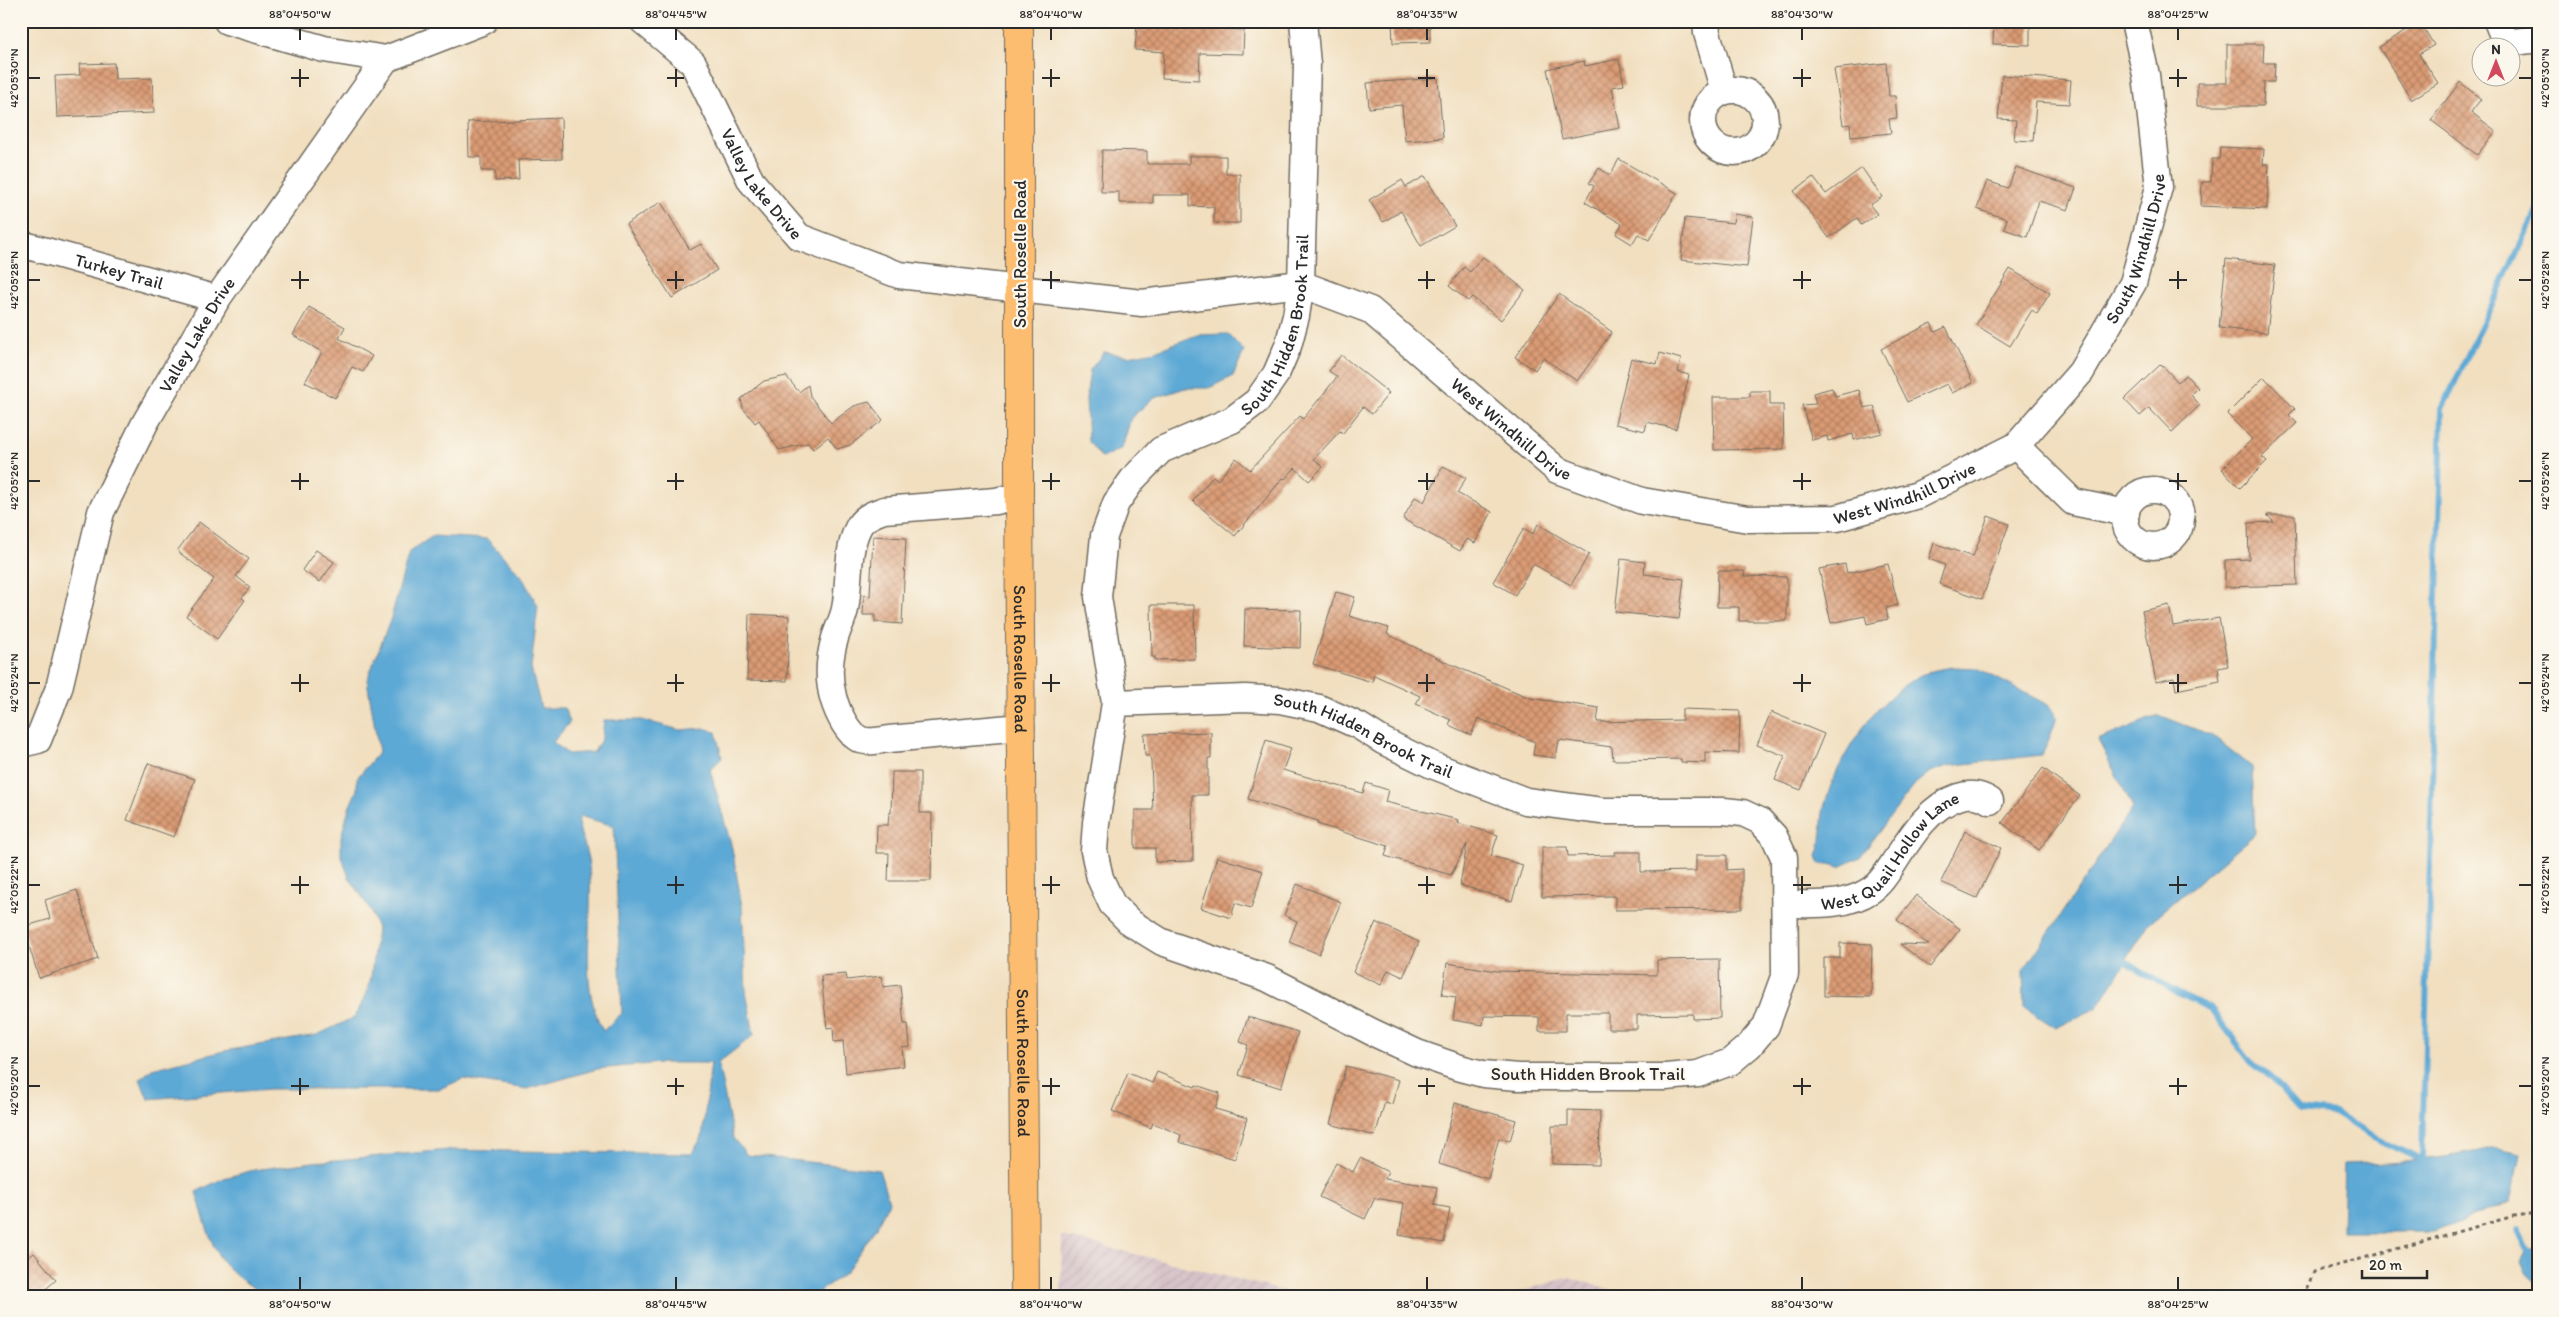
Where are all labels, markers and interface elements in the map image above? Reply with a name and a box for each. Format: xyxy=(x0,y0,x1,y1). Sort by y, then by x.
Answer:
text: 88°04'50"W xyxy=(269,7,331,21)
text: 88°04'45"W xyxy=(645,7,707,21)
text: 88°04'40"W xyxy=(1020,7,1082,21)
text: 88°04'35"W xyxy=(1396,7,1458,21)
text: 88°04'30"W xyxy=(1771,7,1833,21)
text: 88°04'25"W xyxy=(2148,7,2208,21)
north arrow xyxy=(2472,38,2522,88)
text: N xyxy=(2491,41,2501,58)
text: 42°05'30"N xyxy=(7,48,21,108)
text: 42°05'30"N xyxy=(2538,48,2552,108)
street label: Valley Lake Drive xyxy=(716,125,807,244)
street label: South Windhill Drive xyxy=(2101,173,2170,328)
street label: South Roselle Road xyxy=(1009,180,1031,328)
street label: South Hidden Brook Trail xyxy=(1236,234,1313,421)
street label: Turkey Trail xyxy=(72,249,166,294)
text: 42°05'28"N xyxy=(7,251,21,309)
text: 42°05'28"N xyxy=(2538,251,2552,309)
street label: Valley Lake Drive xyxy=(154,273,240,397)
street label: West Windhill Drive xyxy=(1446,373,1574,485)
text: 42°05'26"N xyxy=(7,452,21,510)
text: 42°05'26"N xyxy=(2538,452,2552,510)
street label: West Windhill Drive xyxy=(1831,457,1979,530)
street label: South Roselle Road xyxy=(1009,585,1032,733)
text: 42°05'24"N xyxy=(7,654,21,713)
text: 42°05'24"N xyxy=(2538,654,2552,713)
street label: South Hidden Brook Trail xyxy=(1273,689,1456,783)
street label: West Quail Hollow Lane xyxy=(1820,787,1962,915)
text: 42°05'22"N xyxy=(7,856,21,914)
text: 42°05'22"N xyxy=(2538,856,2552,914)
street label: South Roselle Road xyxy=(1012,989,1035,1137)
text: 42°05'20"N xyxy=(7,1056,21,1116)
text: 42°05'20"N xyxy=(2538,1056,2552,1116)
street label: South Hidden Brook Trail xyxy=(1491,1063,1685,1085)
scale bar xyxy=(2362,1247,2426,1279)
text: 20 m xyxy=(2369,1256,2403,1274)
text: 88°04'50"W xyxy=(269,1297,331,1311)
text: 88°04'45"W xyxy=(645,1297,707,1311)
text: 88°04'40"W xyxy=(1020,1297,1082,1311)
text: 88°04'35"W xyxy=(1396,1297,1458,1311)
text: 88°04'30"W xyxy=(1771,1297,1833,1311)
text: 88°04'25"W xyxy=(2148,1297,2208,1311)

